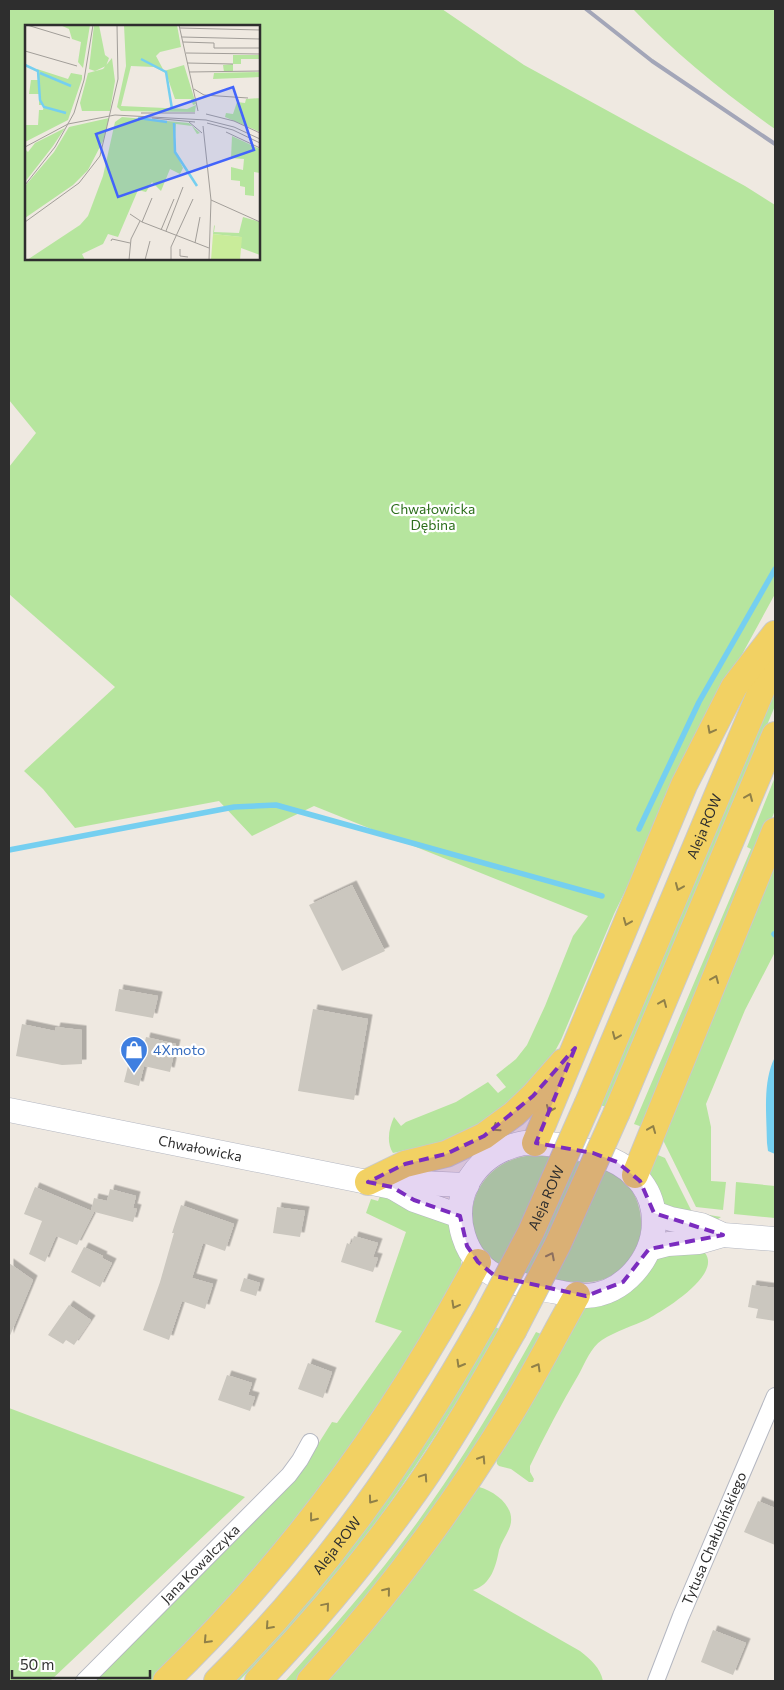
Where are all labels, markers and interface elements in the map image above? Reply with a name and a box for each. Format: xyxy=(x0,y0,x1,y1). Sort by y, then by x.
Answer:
inset map xyxy=(25,25,260,260)
park label: Chwałowicka Dębina xyxy=(391,500,475,533)
one-way arrow xyxy=(707,725,717,734)
street label: Aleja ROW xyxy=(683,791,725,861)
one-way arrow xyxy=(744,794,754,802)
one-way arrow xyxy=(675,882,686,891)
one-way arrow xyxy=(623,917,633,926)
one-way arrow xyxy=(708,975,719,984)
one-way arrow xyxy=(656,999,667,1008)
one-way arrow xyxy=(612,1031,623,1040)
shop icon: 4Xmoto xyxy=(119,1035,149,1074)
place label: 4Xmoto xyxy=(153,1041,205,1058)
one-way arrow xyxy=(546,1104,557,1113)
one-way arrow xyxy=(492,1122,502,1131)
one-way arrow xyxy=(646,1125,657,1134)
street label: Chwałowicka xyxy=(157,1131,244,1165)
street label: Aleja ROW xyxy=(524,1163,567,1233)
one-way arrow xyxy=(545,1252,555,1261)
one-way arrow xyxy=(451,1300,461,1309)
one-way arrow xyxy=(456,1358,466,1367)
one-way arrow xyxy=(531,1364,541,1373)
one-way arrow xyxy=(476,1456,485,1465)
street label: Tytusa Chałubińskiego xyxy=(678,1469,750,1607)
one-way arrow xyxy=(418,1473,428,1482)
one-way arrow xyxy=(369,1494,378,1504)
one-way arrow xyxy=(311,1512,319,1521)
street label: Aleja ROW xyxy=(309,1513,364,1578)
street label: Jana Kowalczyka xyxy=(157,1521,243,1607)
one-way arrow xyxy=(381,1588,389,1597)
one-way arrow xyxy=(320,1603,328,1612)
one-way arrow xyxy=(266,1620,275,1629)
one-way arrow xyxy=(204,1635,213,1644)
scale bar xyxy=(12,1648,150,1680)
text: 50 m xyxy=(20,1655,54,1673)

